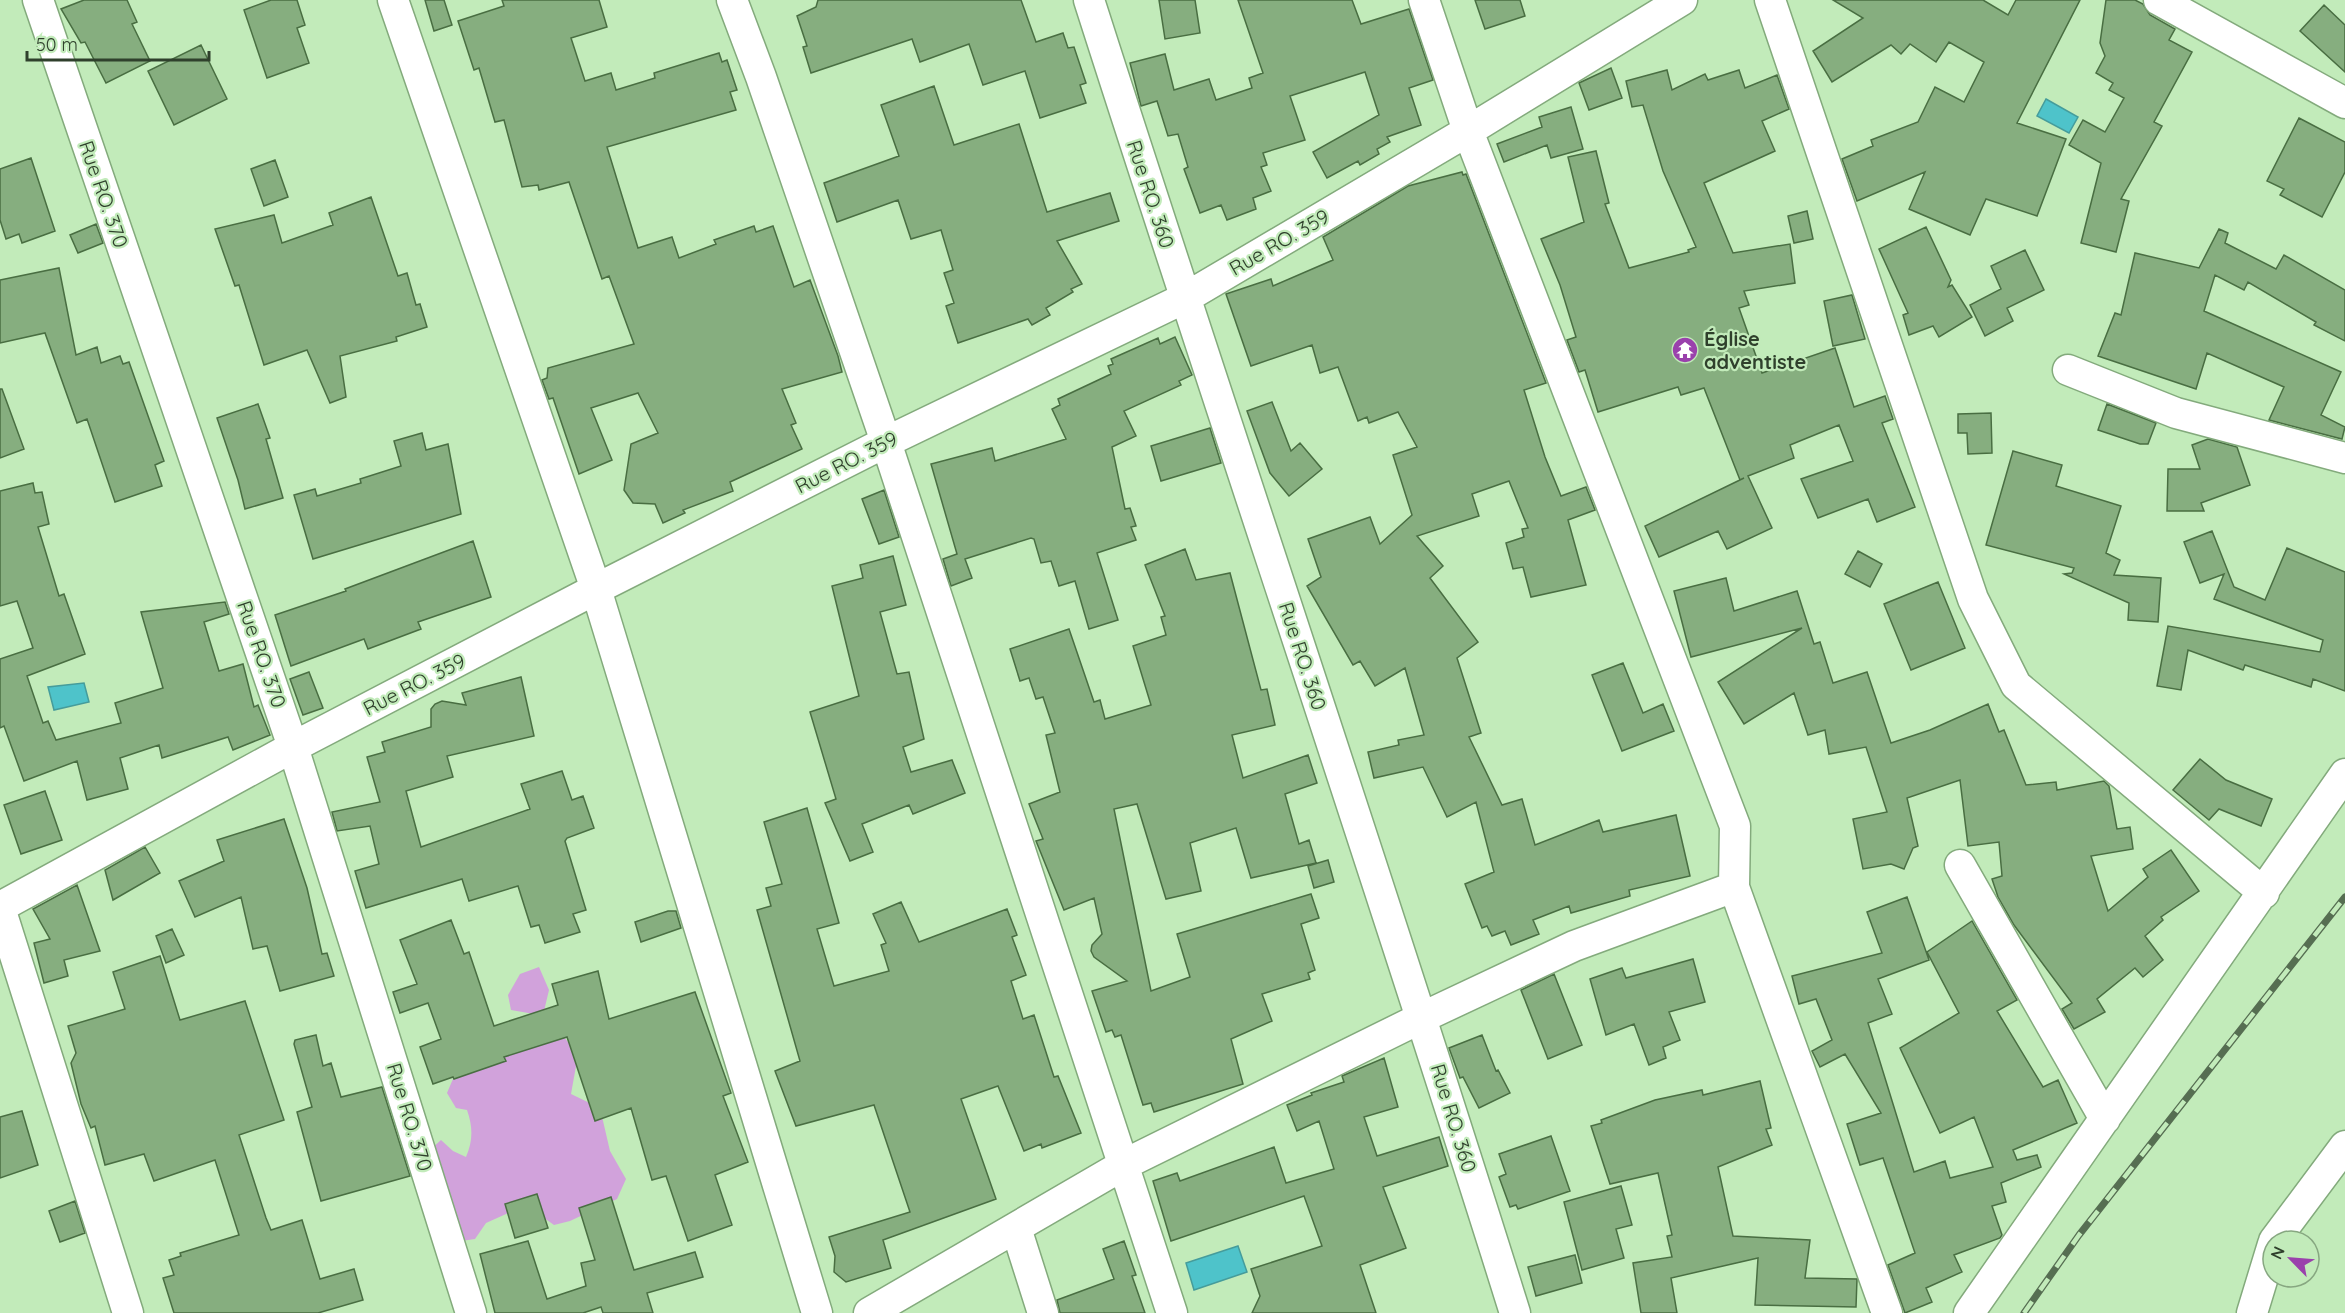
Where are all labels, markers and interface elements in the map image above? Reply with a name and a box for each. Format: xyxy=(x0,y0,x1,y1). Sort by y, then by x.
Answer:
scale bar xyxy=(27,24,208,62)
text: 50 m xyxy=(36,33,78,56)
street label: Rue RO. 370 xyxy=(74,137,134,251)
street label: Rue RO. 360 xyxy=(1122,137,1180,251)
street label: Rue RO. 359 xyxy=(1224,203,1334,281)
place label: Église adventiste xyxy=(1704,326,1806,374)
temple icon: Église adventiste xyxy=(1670,335,1700,365)
street label: Rue RO. 359 xyxy=(791,426,901,498)
street label: Rue RO. 370 xyxy=(232,597,292,711)
street label: Rue RO. 360 xyxy=(1274,599,1332,713)
street label: Rue RO. 359 xyxy=(359,648,469,720)
street label: Rue RO. 370 xyxy=(382,1060,438,1174)
street label: Rue RO. 360 xyxy=(1426,1061,1482,1175)
north arrow xyxy=(2261,1229,2321,1289)
text: N xyxy=(2266,1243,2289,1262)

